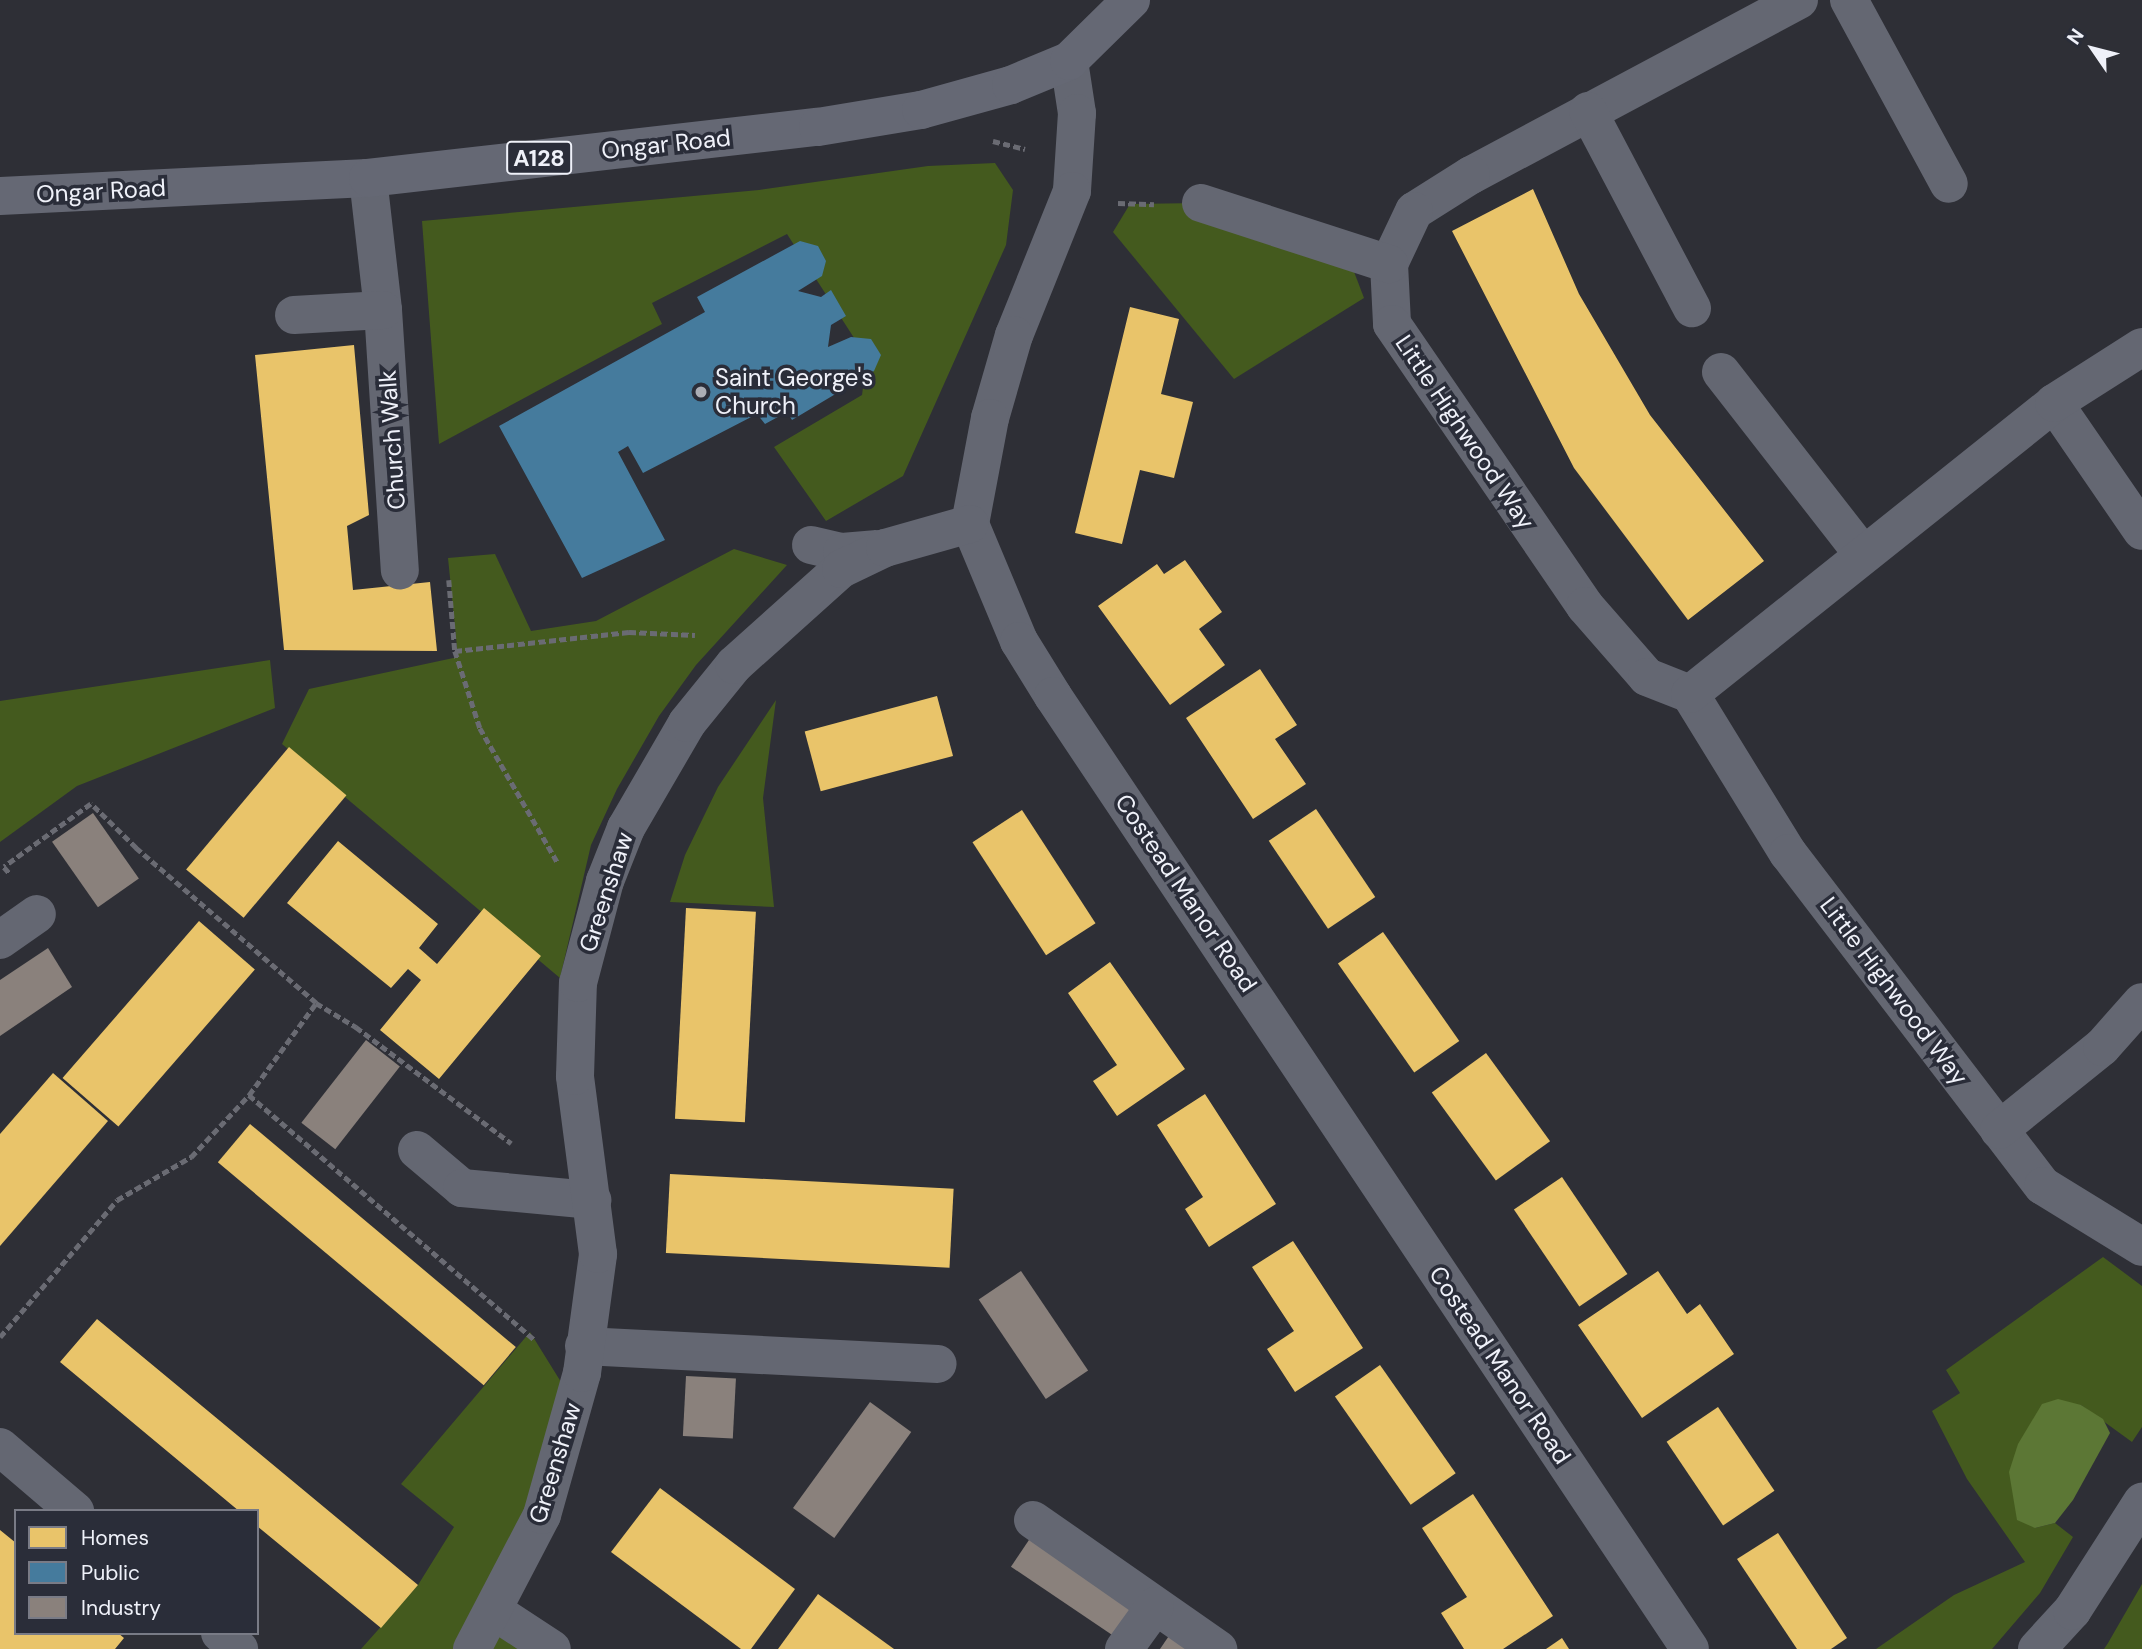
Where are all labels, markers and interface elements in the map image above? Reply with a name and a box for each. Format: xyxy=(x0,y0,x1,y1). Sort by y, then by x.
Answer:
north arrow xyxy=(2058,14,2128,84)
text: N xyxy=(2061,24,2090,50)
street label: Ongar Road xyxy=(600,123,732,165)
road number: A128 xyxy=(506,139,572,178)
street label: Ongar Road xyxy=(35,173,167,209)
street label: Little Highwood Way xyxy=(1389,330,1541,534)
place label: Saint George's Church xyxy=(715,364,873,420)
street label: Church Walk xyxy=(373,369,411,511)
marker: Saint George's Church xyxy=(693,384,709,400)
street label: Costead Manor Road xyxy=(1109,789,1263,997)
street label: Greenshaw xyxy=(573,828,639,956)
street label: Little Highwood Way xyxy=(1814,891,1974,1091)
street label: Costead Manor Road xyxy=(1423,1261,1577,1469)
street label: Greenshaw xyxy=(523,1399,587,1527)
legend xyxy=(14,1509,259,1635)
text: Homes xyxy=(81,1524,149,1552)
text: Public xyxy=(81,1559,140,1587)
text: Industry xyxy=(81,1594,161,1622)

